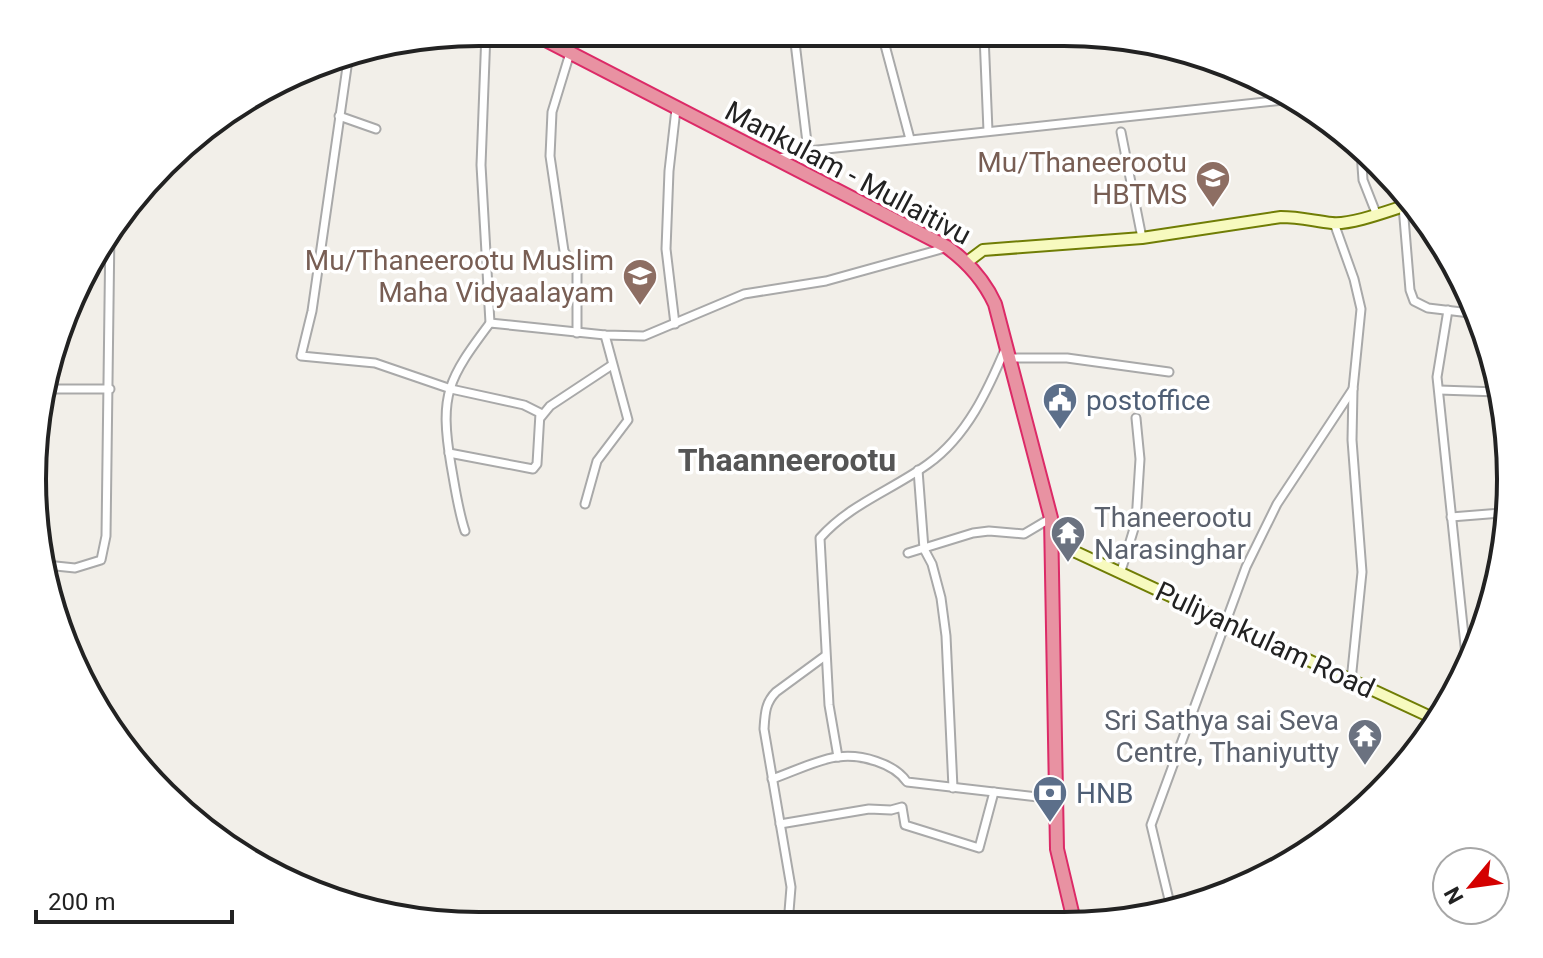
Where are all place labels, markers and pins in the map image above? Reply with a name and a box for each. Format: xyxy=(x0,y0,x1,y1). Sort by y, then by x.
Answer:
place label: Mu/Thaneerootu HBTMS xyxy=(977,146,1187,211)
school or university icon: Mu/Thaneerootu HBTMS xyxy=(1194,159,1232,209)
place label: Mu/Thaneerootu Muslim Maha Vidyaalayam xyxy=(305,244,614,309)
school or university icon: Mu/Thaneerootu Muslim Maha Vidyaalayam xyxy=(621,257,659,307)
public building icon: postoffice xyxy=(1041,381,1079,431)
place label: postoffice xyxy=(1086,384,1210,417)
place label: Thaneerootu Narasinghar xyxy=(1094,501,1252,566)
temple icon: Thaneerootu Narasinghar xyxy=(1049,514,1087,564)
place label: Sri Sathya sai Seva Centre, Thaniyutty xyxy=(1104,704,1339,769)
temple icon: Sri Sathya sai Seva Centre, Thaniyutty xyxy=(1346,717,1384,767)
bank icon: HNB xyxy=(1031,774,1069,824)
place label: HNB xyxy=(1076,777,1133,810)

